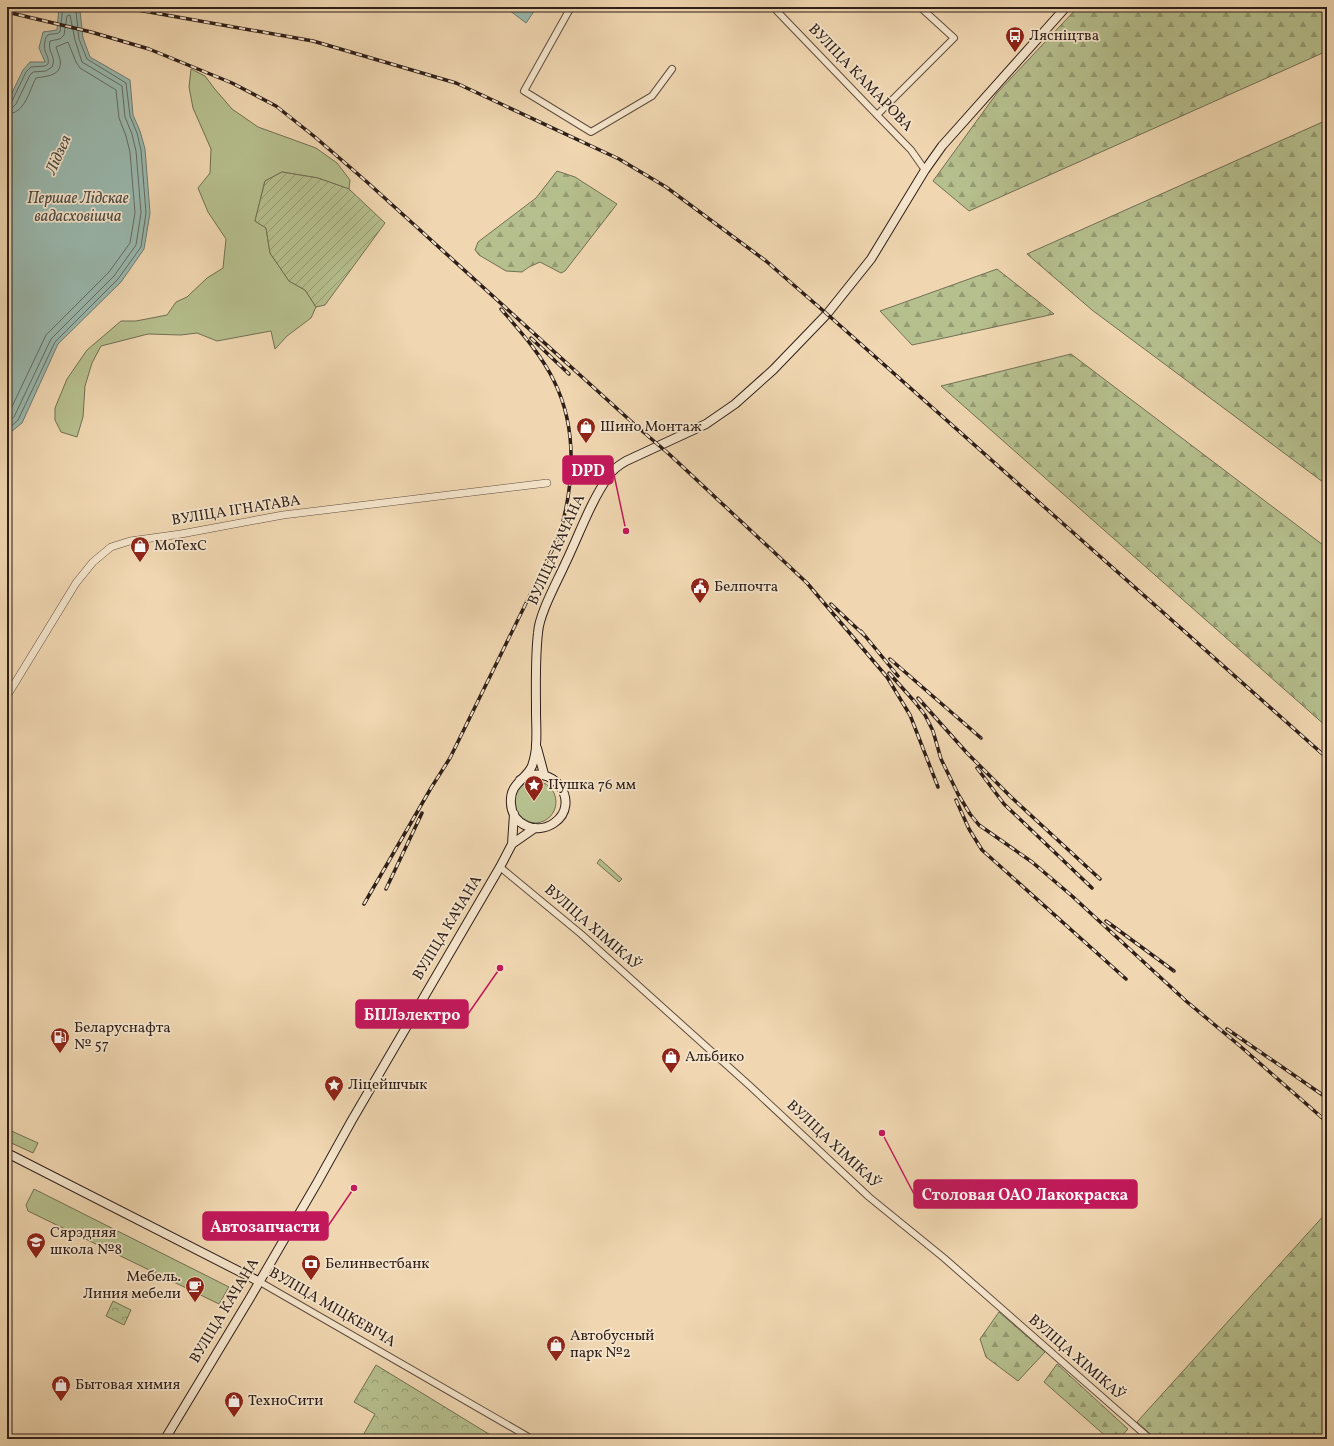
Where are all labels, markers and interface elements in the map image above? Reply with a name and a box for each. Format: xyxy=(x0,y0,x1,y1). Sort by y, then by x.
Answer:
street label: ВУЛІЦА КАМАРОВА xyxy=(803,19,917,137)
bus stop icon: Лясніцтва xyxy=(1004,25,1026,53)
place label: Лясніцтва xyxy=(1029,26,1099,47)
water label: Лідзея xyxy=(40,132,77,179)
water label: Першае Лідскае вадасховішча xyxy=(27,188,129,228)
shop icon: Шино Монтаж xyxy=(575,416,597,444)
place label: Шино Монтаж xyxy=(600,417,702,438)
callout: DPD xyxy=(563,456,613,484)
text: DPD xyxy=(571,461,605,483)
street label: ВУЛІЦА ІГНАТАВА xyxy=(170,490,302,532)
street label: ВУЛІЦА КАЧАНА xyxy=(523,491,591,609)
shop icon: MoTexC xyxy=(129,535,151,563)
place label: MoTexC xyxy=(154,536,207,557)
public building icon: Белпочта xyxy=(689,576,711,604)
place label: Белпочта xyxy=(714,577,778,598)
place icon: Пушка 76 мм xyxy=(523,774,545,802)
place label: Пушка 76 мм xyxy=(548,775,636,796)
street label: ВУЛІЦА КАЧАНА xyxy=(408,871,488,985)
street label: ВУЛІЦА ХІМІКАЎ xyxy=(539,880,645,976)
callout: БПЛэлектро xyxy=(356,1000,468,1028)
text: БПЛэлектро xyxy=(364,1005,460,1027)
place label: Беларуснафта № 57 xyxy=(74,1018,171,1056)
fuel station icon: Беларуснафта № 57 xyxy=(49,1026,71,1054)
shop icon: Альбико xyxy=(660,1046,682,1074)
place label: Альбико xyxy=(685,1047,744,1068)
place icon: Ліцейшчык xyxy=(323,1074,345,1102)
place label: Ліцейшчык xyxy=(348,1075,427,1096)
street label: ВУЛІЦА ХІМІКАЎ xyxy=(781,1096,885,1194)
callout: Столовая ОАО Лакокраска xyxy=(914,1180,1137,1208)
text: Столовая ОАО Лакокраска xyxy=(922,1185,1129,1207)
callout: Автозапчасти xyxy=(203,1212,328,1240)
text: Автозапчасти xyxy=(210,1217,320,1239)
place label: Сярэдняя школа №8 xyxy=(50,1223,122,1261)
school or university icon: Сярэдняя школа №8 xyxy=(25,1231,47,1259)
bank icon: Белинвестбанк xyxy=(300,1253,322,1281)
street label: ВУЛІЦА КАЧАНА xyxy=(185,1254,265,1368)
place label: Белинвестбанк xyxy=(325,1254,429,1275)
street label: ВУЛІЦА МІЦКЕВІЧА xyxy=(265,1263,400,1353)
place label: Мебель. Линия мебели xyxy=(83,1267,181,1305)
cafe icon: Мебель. Линия мебели xyxy=(184,1275,206,1303)
street label: ВУЛІЦА ХІМІКАЎ xyxy=(1023,1310,1129,1406)
place label: Автобусный парк №2 xyxy=(570,1326,654,1364)
shop icon: Автобусный парк №2 xyxy=(545,1334,567,1362)
shop icon: Бытовая химия xyxy=(50,1374,72,1402)
place label: Бытовая химия xyxy=(75,1375,181,1396)
shop icon: ТехноСити xyxy=(223,1390,245,1418)
place label: ТехноСити xyxy=(248,1391,323,1412)

